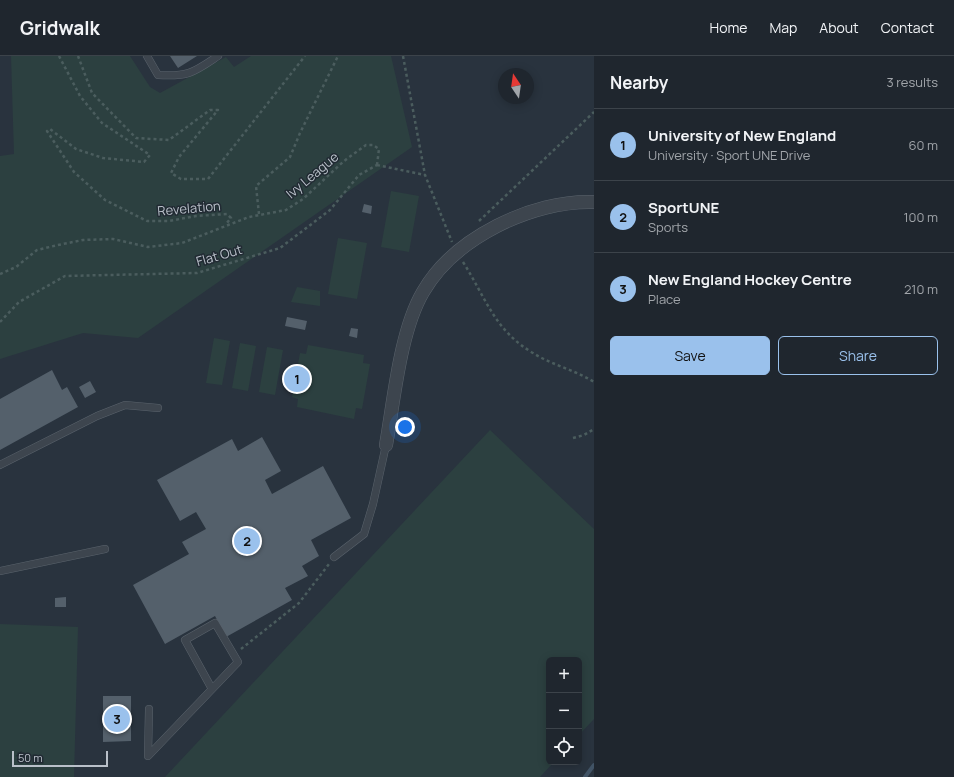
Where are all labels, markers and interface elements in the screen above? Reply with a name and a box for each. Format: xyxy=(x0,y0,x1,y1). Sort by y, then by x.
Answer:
text: Gridwalk xyxy=(20,15,100,41)
text: Home xyxy=(710,18,747,37)
text: Map xyxy=(769,18,797,37)
text: About xyxy=(819,18,859,37)
text: Contact xyxy=(881,18,934,37)
north arrow xyxy=(498,68,534,104)
text: Nearby xyxy=(610,71,668,94)
text: 3 results xyxy=(886,73,938,91)
text: University of New England xyxy=(648,125,836,146)
text: 1 xyxy=(620,136,626,154)
text: 60 m xyxy=(908,136,938,154)
text: University · Sport UNE Drive xyxy=(648,146,810,164)
street label: Ivy League xyxy=(282,147,342,202)
street label: Revelation xyxy=(157,196,221,220)
text: SportUNE xyxy=(648,197,719,218)
text: 2 xyxy=(619,208,627,226)
text: 100 m xyxy=(903,208,938,226)
text: Sports xyxy=(648,218,688,236)
street label: Flat Out xyxy=(194,240,244,270)
text: New England Hockey Centre xyxy=(648,269,852,290)
text: 3 xyxy=(619,280,627,298)
text: 210 m xyxy=(904,280,938,298)
text: Place xyxy=(648,290,681,308)
button: Save xyxy=(610,336,770,375)
button: Share xyxy=(778,336,938,375)
pin: 1 xyxy=(284,364,310,394)
your location xyxy=(395,417,415,437)
pin: 2 xyxy=(234,526,260,556)
map controls xyxy=(546,657,582,765)
button: + xyxy=(546,657,582,693)
button: − xyxy=(546,693,582,729)
pin: 3 xyxy=(104,704,130,734)
button: locate xyxy=(546,729,582,765)
scale bar xyxy=(12,749,108,768)
text: 50 m xyxy=(18,750,43,765)

